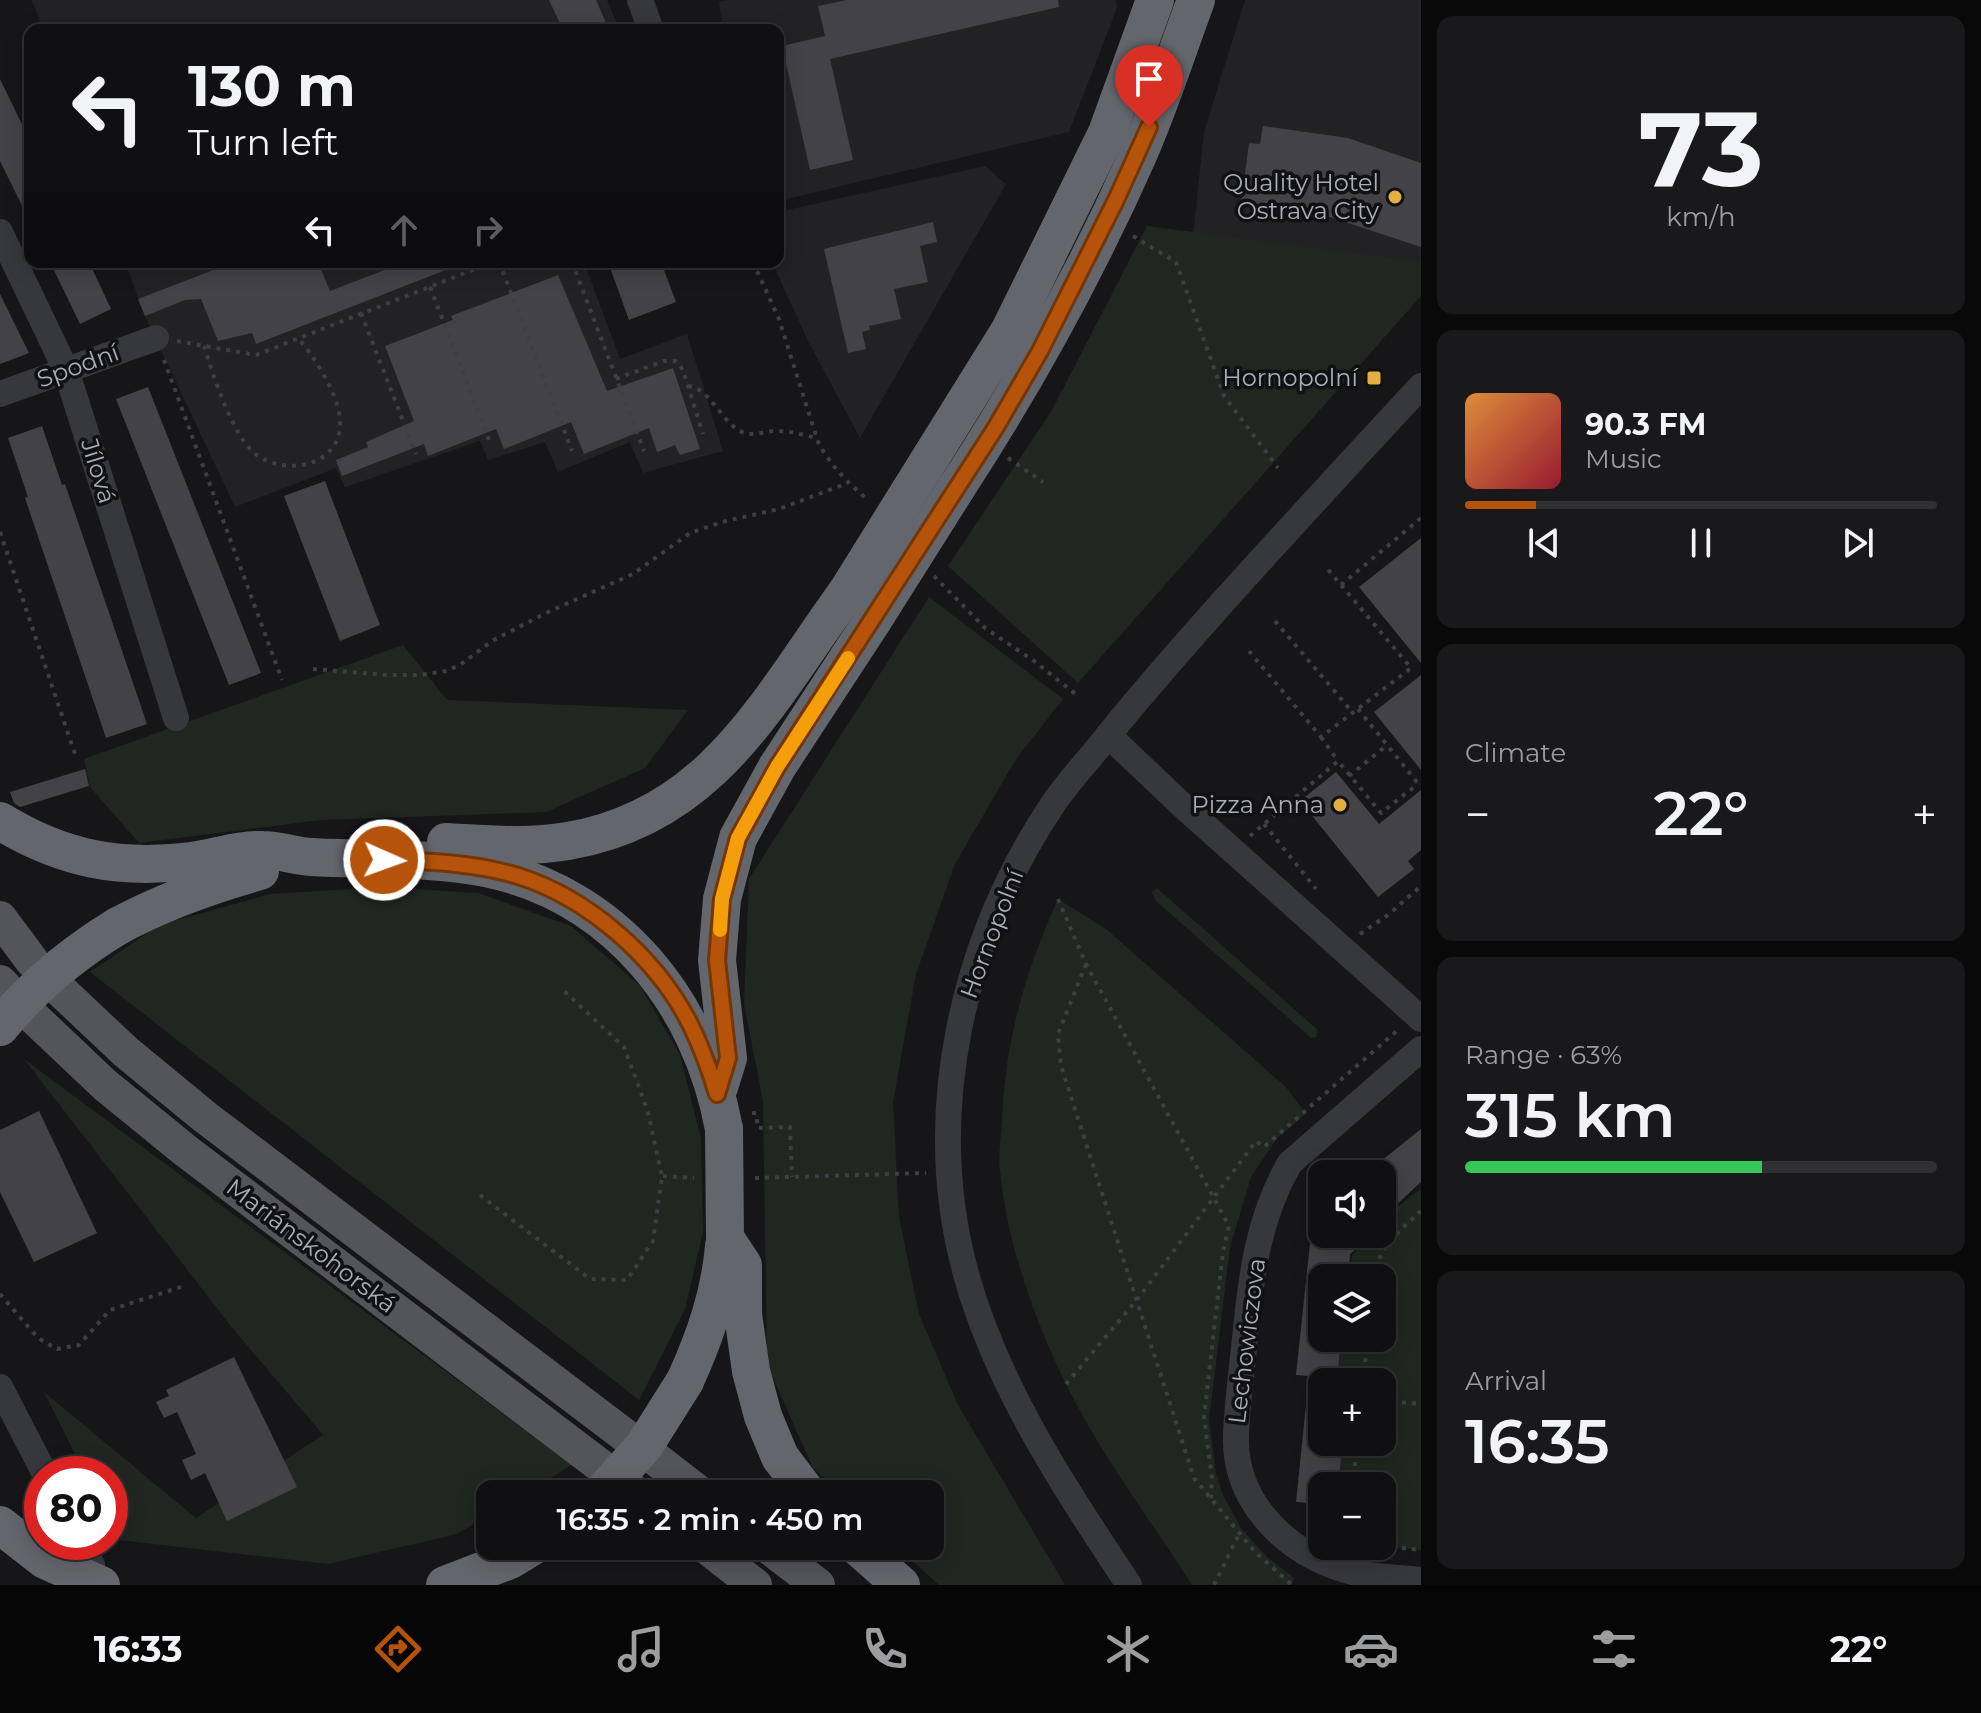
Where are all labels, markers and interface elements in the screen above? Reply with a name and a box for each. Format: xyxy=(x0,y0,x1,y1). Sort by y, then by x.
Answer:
pin xyxy=(1115,45,1183,127)
text: 130 m xyxy=(188,52,356,120)
icon: left xyxy=(56,56,160,160)
icon: arrive xyxy=(1127,57,1171,101)
text: 73 xyxy=(1638,85,1764,212)
text: Turn left xyxy=(188,120,339,164)
place label: Quality Hotel Ostrava City xyxy=(1223,168,1379,225)
marker: Quality Hotel Ostrava City xyxy=(1386,188,1404,206)
text: km/h xyxy=(1666,201,1736,233)
icon: left xyxy=(298,208,342,252)
icon: ahead xyxy=(382,208,426,252)
icon: right xyxy=(466,208,510,252)
street label: Spodní xyxy=(33,337,124,394)
place label: Hornopolní xyxy=(1222,363,1360,392)
marker: Hornopolní xyxy=(1365,369,1383,387)
text: 90.3 FM xyxy=(1585,406,1706,443)
street label: Jílová xyxy=(75,434,122,507)
text: Music xyxy=(1585,443,1662,475)
icon: previous xyxy=(1522,521,1566,565)
icon: pause xyxy=(1679,521,1723,565)
icon: next xyxy=(1836,521,1880,565)
text: Climate xyxy=(1465,737,1566,769)
text: 22° xyxy=(1654,777,1748,850)
text: − xyxy=(1465,787,1490,841)
text: + xyxy=(1912,787,1937,841)
place label: Pizza Anna xyxy=(1192,790,1324,819)
marker: Pizza Anna xyxy=(1331,796,1349,814)
position arrow xyxy=(342,818,426,902)
street label: Hornopolní xyxy=(954,864,1030,1002)
text: Range · 63% xyxy=(1465,1039,1622,1071)
text: 315 km xyxy=(1465,1079,1675,1152)
map controls xyxy=(1308,1160,1396,1560)
button: sound xyxy=(1308,1160,1396,1248)
street label: Mariánskohorská xyxy=(221,1172,402,1319)
street label: Lechowiczova xyxy=(1222,1256,1271,1426)
button: layers xyxy=(1308,1264,1396,1352)
text: Arrival xyxy=(1465,1365,1547,1397)
button: + xyxy=(1308,1368,1396,1456)
text: 16:35 xyxy=(1465,1405,1609,1478)
speed limit sign: 80 xyxy=(24,1456,128,1560)
button: − xyxy=(1308,1472,1396,1560)
text: 16:35 · 2 min · 450 m xyxy=(557,1501,863,1538)
icon: directions xyxy=(370,1621,426,1677)
icon: music xyxy=(613,1621,669,1677)
icon: phone xyxy=(857,1621,913,1677)
icon: climate xyxy=(1100,1621,1156,1677)
icon: car xyxy=(1343,1621,1399,1677)
icon: filters xyxy=(1586,1621,1642,1677)
text: 16:33 xyxy=(94,1627,183,1671)
text: 22° xyxy=(1830,1627,1887,1671)

